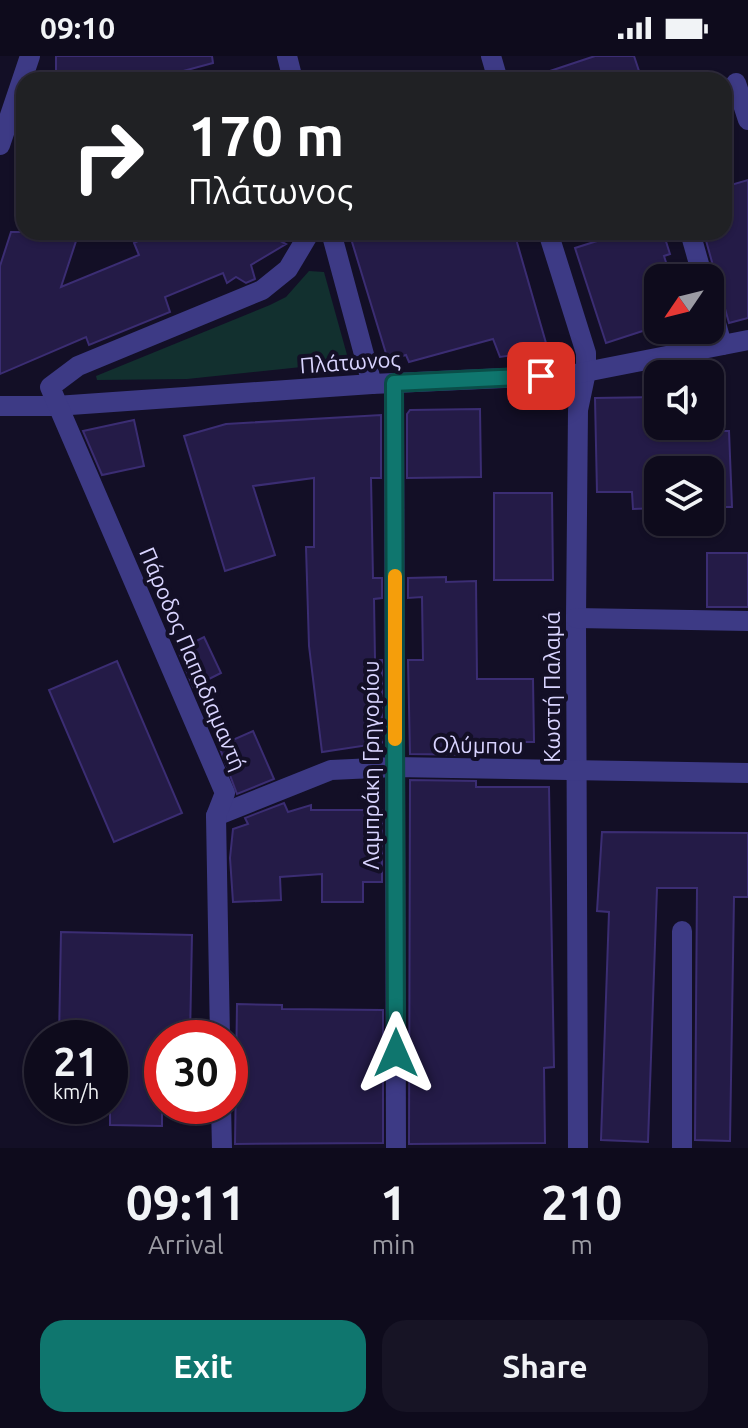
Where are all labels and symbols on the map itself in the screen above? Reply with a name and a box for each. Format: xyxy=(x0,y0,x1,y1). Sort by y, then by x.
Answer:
north arrow xyxy=(644,264,724,344)
pin xyxy=(507,342,575,410)
street label: Πλάτωνος xyxy=(299,346,401,378)
street label: Πάροδος Παπαδιαμαντή xyxy=(134,543,252,775)
street label: Κωστή Παλαμά xyxy=(539,611,564,763)
street label: Λαμπράκη Γρηγορίου xyxy=(358,660,383,870)
street label: Ολύμπου xyxy=(432,731,524,758)
position arrow xyxy=(354,1011,438,1095)
speed limit sign: 30 xyxy=(144,1020,248,1124)

